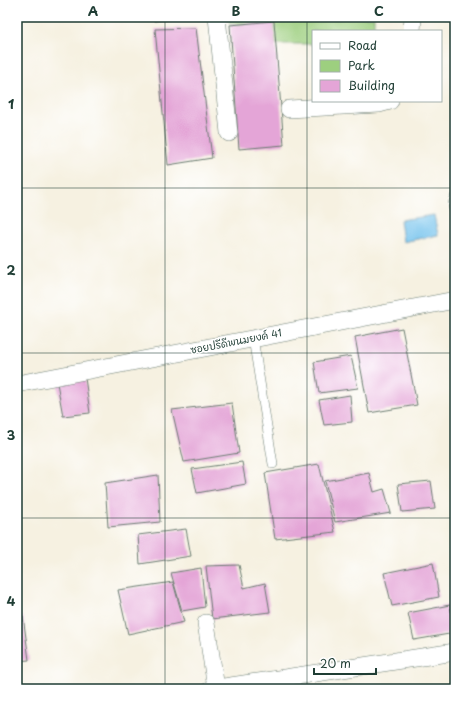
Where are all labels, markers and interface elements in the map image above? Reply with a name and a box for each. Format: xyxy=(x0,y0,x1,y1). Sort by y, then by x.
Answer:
text: A xyxy=(88,1,98,20)
text: B xyxy=(232,1,241,20)
text: C xyxy=(374,1,384,20)
legend xyxy=(312,30,442,102)
text: Road xyxy=(348,36,377,54)
text: Park xyxy=(348,56,375,74)
text: Building xyxy=(348,76,395,94)
text: 1 xyxy=(8,94,14,113)
text: 2 xyxy=(6,260,16,279)
street label: ซอยปรีดีพนมยงค์ 41 xyxy=(189,324,283,357)
text: 3 xyxy=(7,425,16,444)
text: 4 xyxy=(7,591,16,610)
scale bar xyxy=(314,650,376,676)
text: 20 m xyxy=(320,654,351,672)

